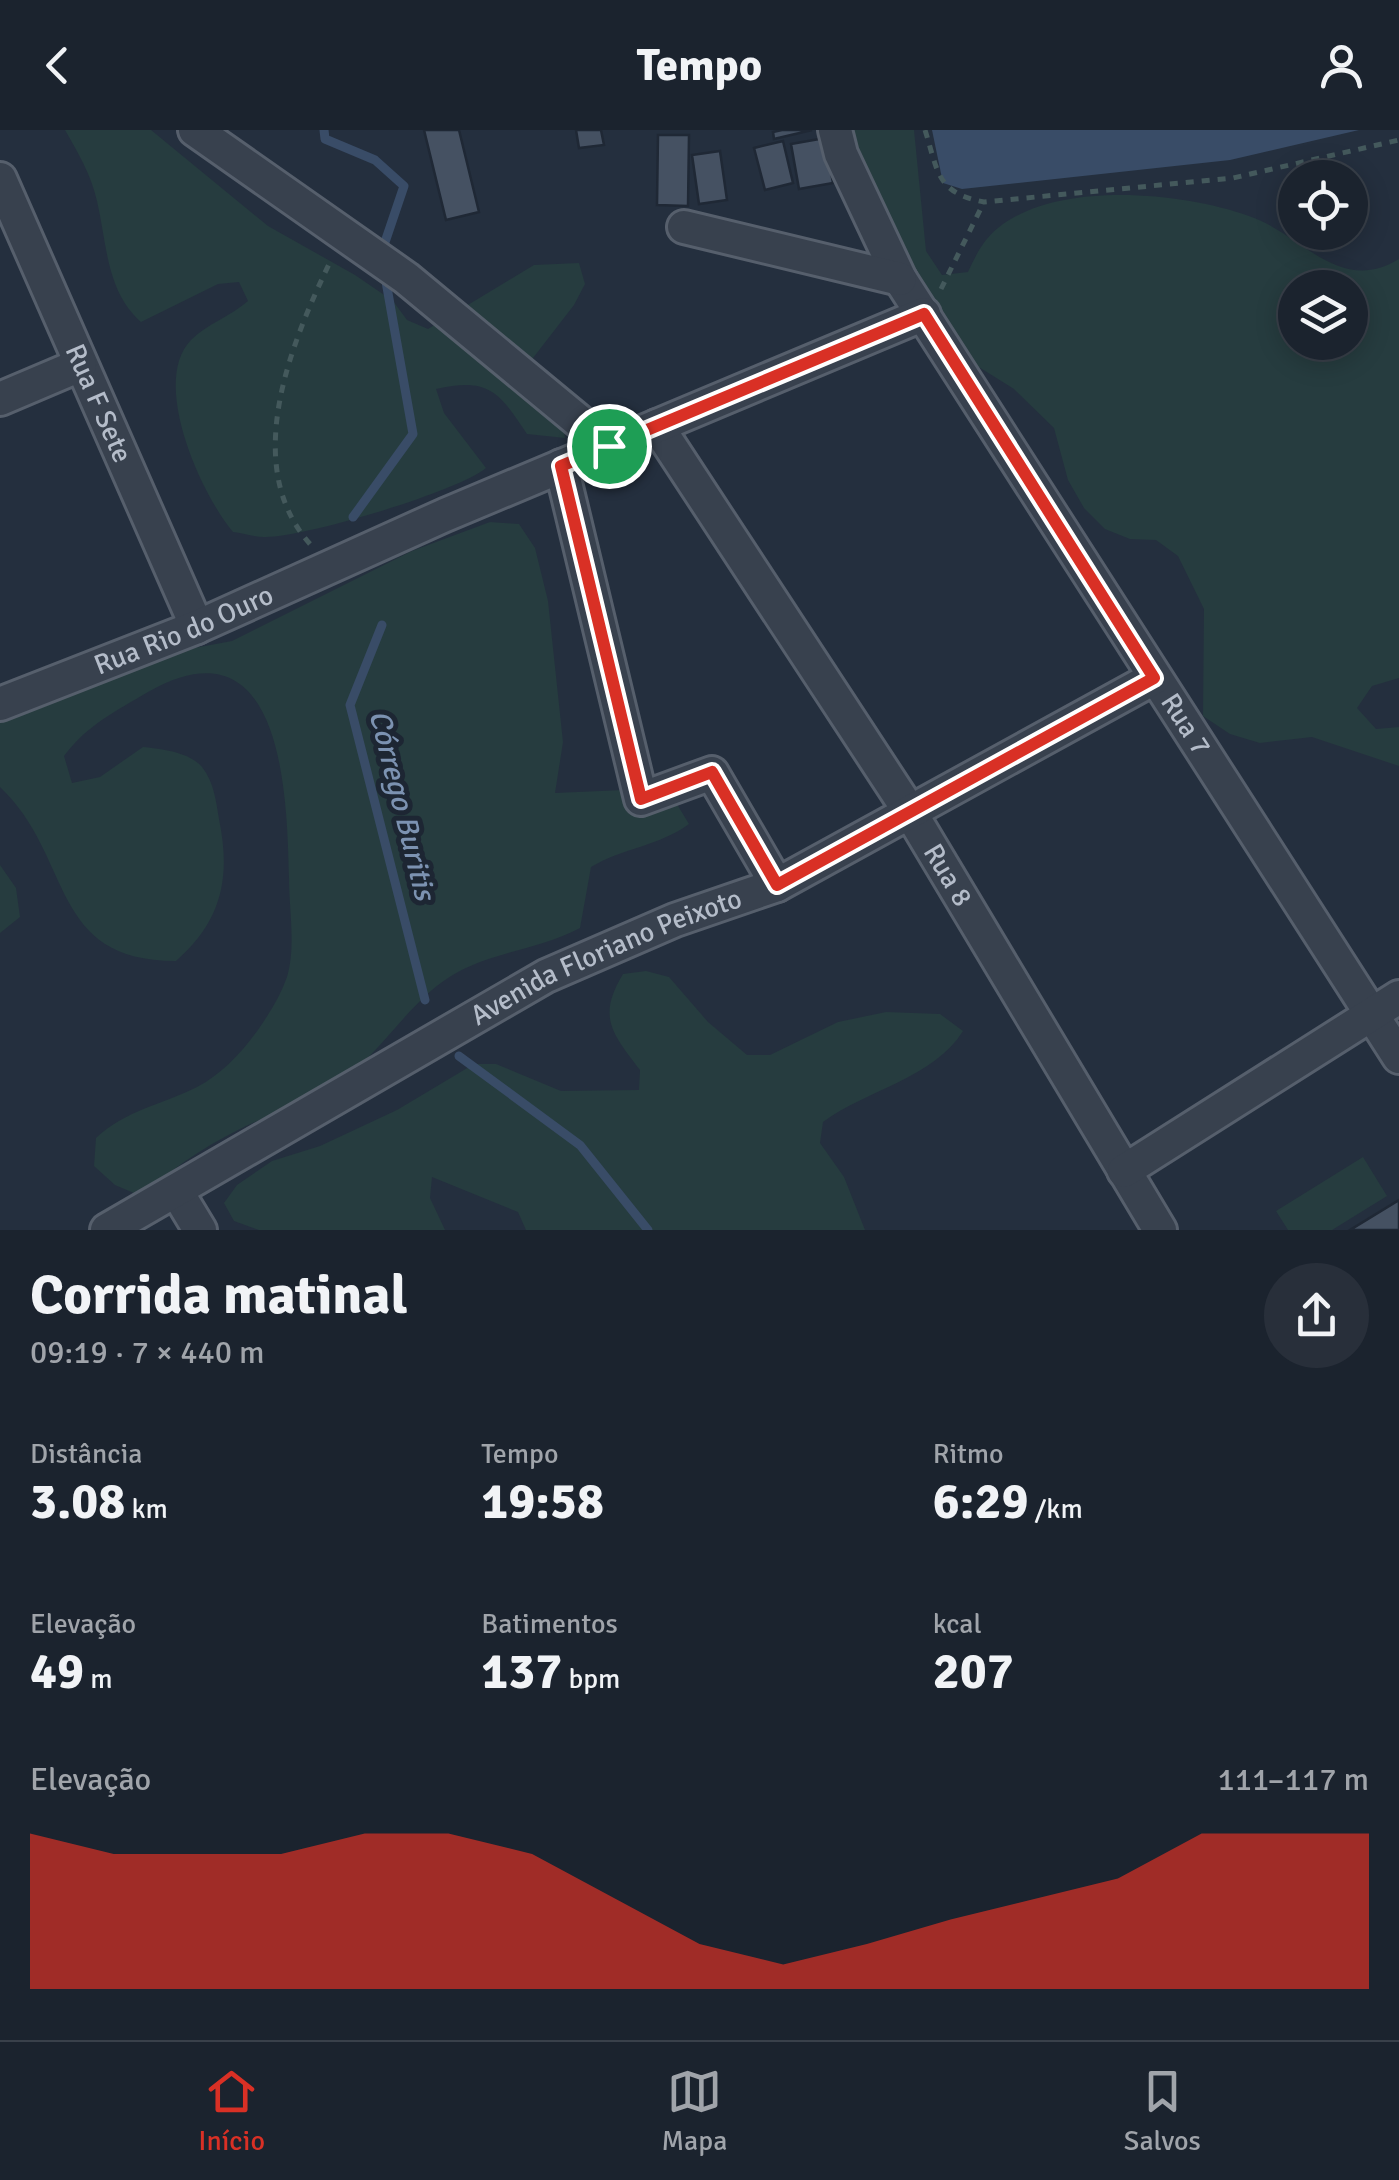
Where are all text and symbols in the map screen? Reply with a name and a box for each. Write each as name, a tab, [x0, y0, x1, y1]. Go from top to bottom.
icon: back	[30, 38, 85, 93]
text: Tempo	[637, 38, 762, 93]
icon: person	[1314, 38, 1369, 93]
map controls	[1278, 160, 1368, 360]
button: locate	[1278, 160, 1368, 250]
button: layers	[1278, 270, 1368, 360]
street label: Rua F Sete	[58, 339, 140, 468]
pin	[567, 404, 652, 489]
icon: arrive	[582, 419, 637, 474]
street label: Rua Rio do Ouro	[89, 578, 279, 682]
street label: Rua 7	[1153, 687, 1218, 762]
water label: Córrego Buritis	[361, 706, 444, 906]
street label: Rua 8	[916, 838, 980, 913]
street label: Avenida Floriano Peixoto	[465, 881, 746, 1033]
text: Corrida matinal	[30, 1261, 408, 1329]
button: share	[1264, 1263, 1369, 1368]
text: 09:19 · 7 × 440 m	[30, 1333, 265, 1372]
text: Distância	[30, 1437, 143, 1471]
text: Tempo	[481, 1437, 559, 1471]
text: Ritmo	[933, 1437, 1004, 1471]
text: 3.08	[30, 1471, 125, 1533]
text: 19:58	[481, 1471, 604, 1533]
text: 6:29	[933, 1471, 1028, 1533]
text: km	[125, 1492, 168, 1526]
text: /km	[1028, 1492, 1083, 1526]
text: Elevação	[30, 1607, 136, 1641]
text: Batimentos	[481, 1607, 618, 1641]
text: kcal	[933, 1607, 982, 1641]
text: 49	[30, 1641, 84, 1703]
text: 137	[481, 1641, 562, 1703]
text: 207	[933, 1641, 1014, 1703]
text: m	[84, 1662, 113, 1696]
text: bpm	[562, 1662, 620, 1696]
text: Elevação	[30, 1760, 151, 1799]
text: 111–117 m	[1218, 1760, 1369, 1799]
tab: Início	[198, 2064, 265, 2158]
tab: Mapa	[661, 2064, 727, 2158]
tab: Salvos	[1124, 2064, 1201, 2158]

